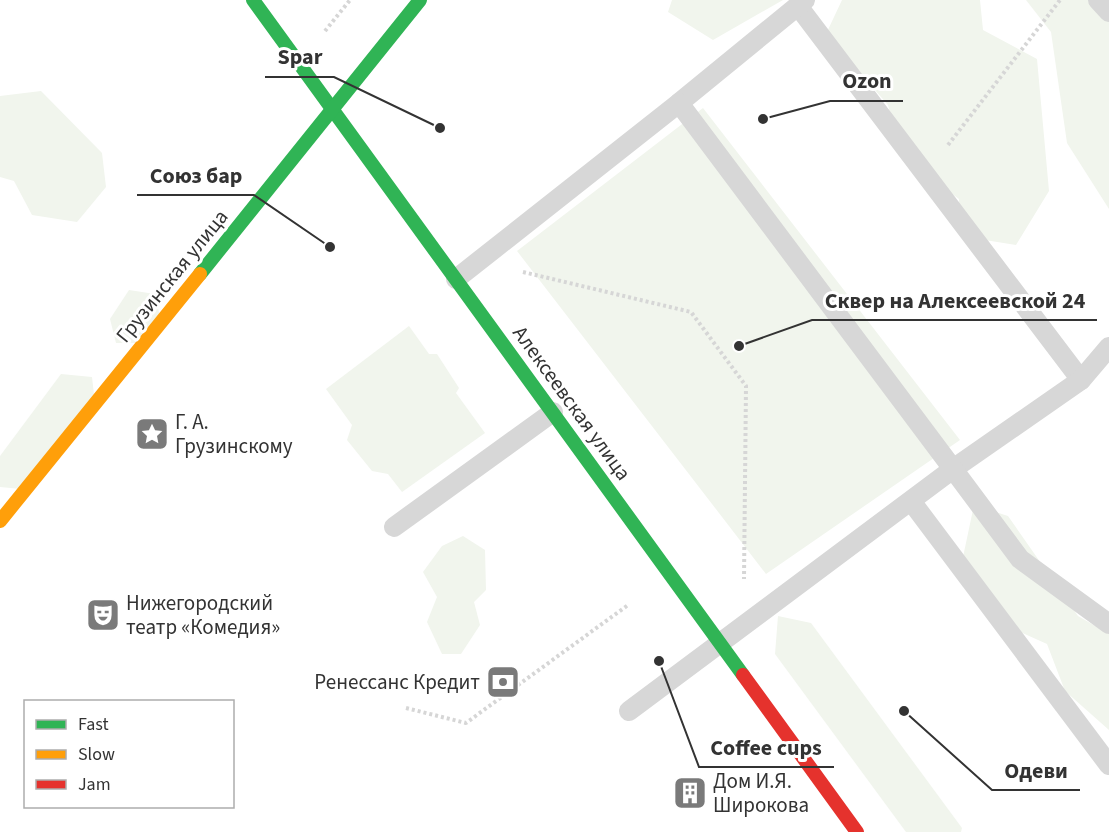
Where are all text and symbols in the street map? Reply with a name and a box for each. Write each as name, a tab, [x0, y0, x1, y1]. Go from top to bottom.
callout: Spar	[265, 37, 334, 77]
text: Spar	[278, 41, 323, 73]
callout: Ozon	[830, 61, 903, 101]
text: Ozon	[842, 65, 892, 97]
callout: Союз бар	[137, 155, 254, 195]
text: Союз бар	[150, 160, 242, 192]
street label: Грузинская улица	[109, 203, 235, 349]
callout: Сквер на Алексеевской 24	[812, 280, 1097, 320]
text: Сквер на Алексеевской 24	[825, 285, 1086, 317]
street label: Алексеевская улица	[506, 320, 638, 486]
place label: Г. А. Грузинскому	[175, 407, 293, 461]
place icon: Г. А. Грузинскому	[134, 416, 170, 452]
place label: Нижегородский театр «Комедия»	[126, 588, 280, 642]
theatre icon: Нижегородский театр «Комедия»	[85, 597, 121, 633]
bank icon: Ренессанс Кредит	[485, 664, 521, 700]
place label: Ренессанс Кредит	[314, 667, 480, 697]
legend	[24, 700, 234, 808]
text: Fast	[78, 712, 109, 737]
callout: Coffee cups	[699, 727, 834, 767]
text: Coffee cups	[710, 732, 822, 764]
text: Slow	[78, 742, 115, 767]
callout: Одеви	[992, 750, 1080, 790]
text: Одеви	[1004, 755, 1068, 787]
place label: Дом И.Я. Широкова	[713, 766, 809, 820]
text: Jam	[78, 772, 111, 797]
building icon: Дом И.Я. Широкова	[672, 775, 708, 811]

